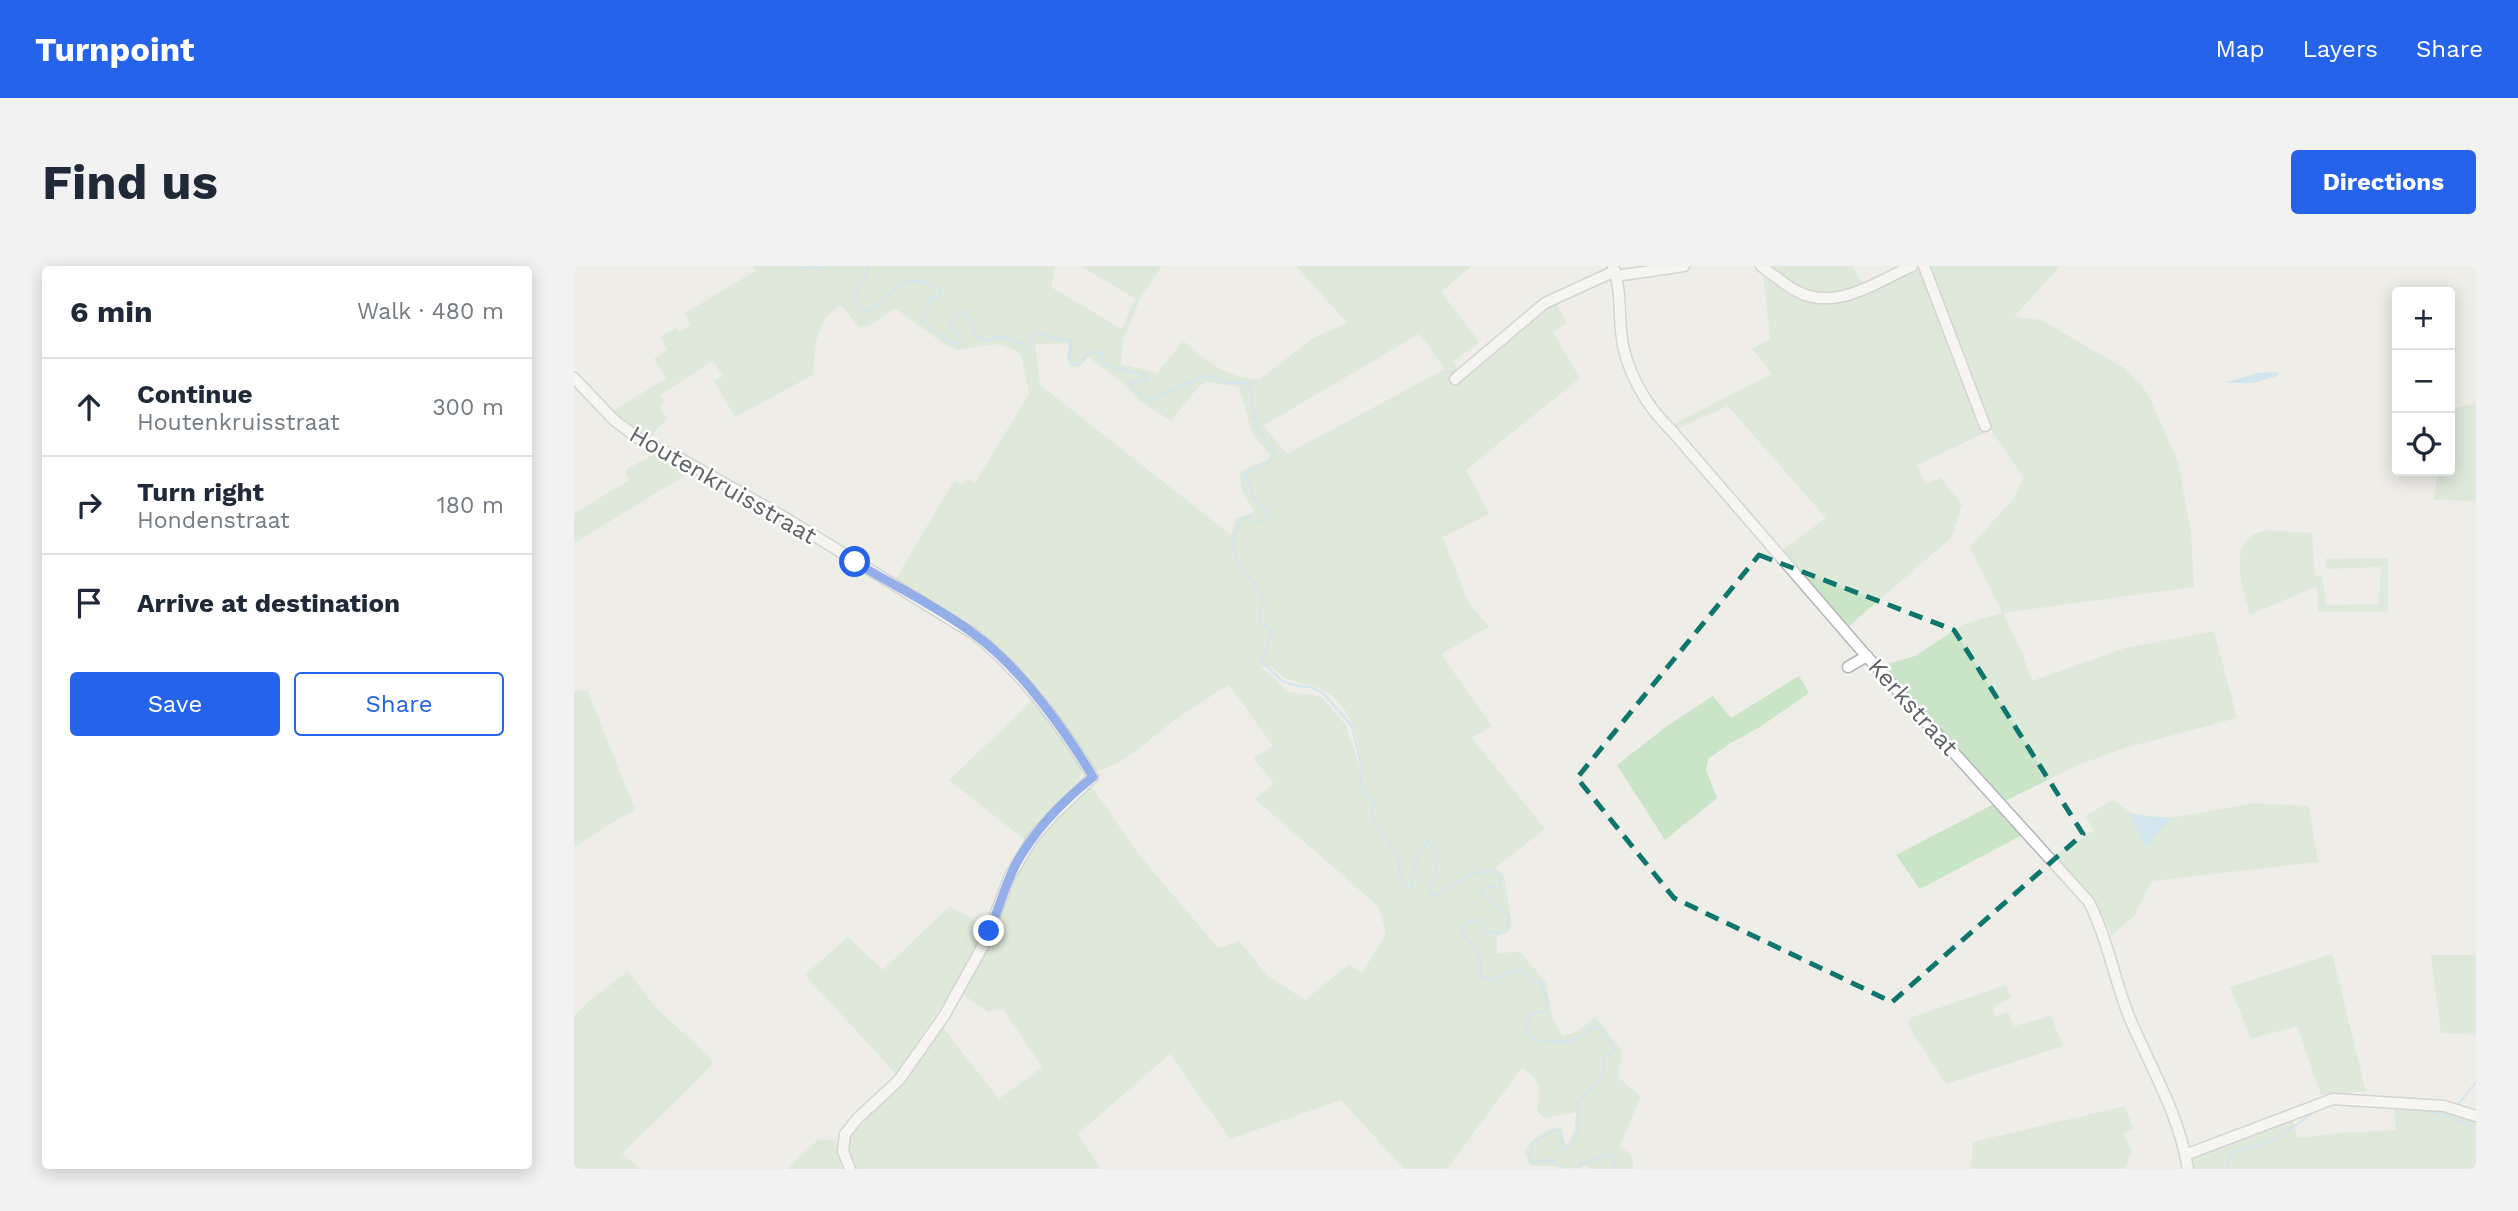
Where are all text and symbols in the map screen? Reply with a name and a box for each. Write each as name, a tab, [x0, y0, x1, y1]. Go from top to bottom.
text: Turnpoint	[35, 30, 194, 69]
text: Map	[2216, 35, 2264, 63]
text: Layers	[2302, 35, 2378, 63]
text: Share	[2416, 35, 2483, 63]
button: Directions	[2291, 150, 2476, 214]
text: Find us	[42, 153, 218, 211]
map controls	[2392, 287, 2455, 476]
button: +	[2392, 287, 2455, 350]
text: 6 min	[70, 294, 153, 329]
text: Walk · 480 m	[357, 298, 504, 325]
button: −	[2392, 350, 2455, 413]
text: Continue	[137, 379, 253, 409]
icon: ahead	[70, 388, 108, 426]
text: 300 m	[432, 394, 504, 421]
text: Houtenkruisstraat	[137, 409, 340, 436]
button: locate	[2392, 413, 2455, 476]
street label: Houtenkruisstraat	[624, 420, 822, 550]
text: Turn right	[137, 477, 264, 507]
icon: right	[70, 486, 108, 524]
text: 180 m	[437, 492, 504, 519]
text: Hondenstraat	[137, 507, 290, 534]
route start	[839, 546, 870, 577]
icon: arrive	[70, 584, 108, 622]
text: Arrive at destination	[137, 588, 400, 618]
street label: Kerkstraat	[1862, 653, 1964, 761]
button: Save	[70, 672, 280, 736]
button: Share	[294, 672, 504, 736]
route end	[973, 915, 1004, 946]

